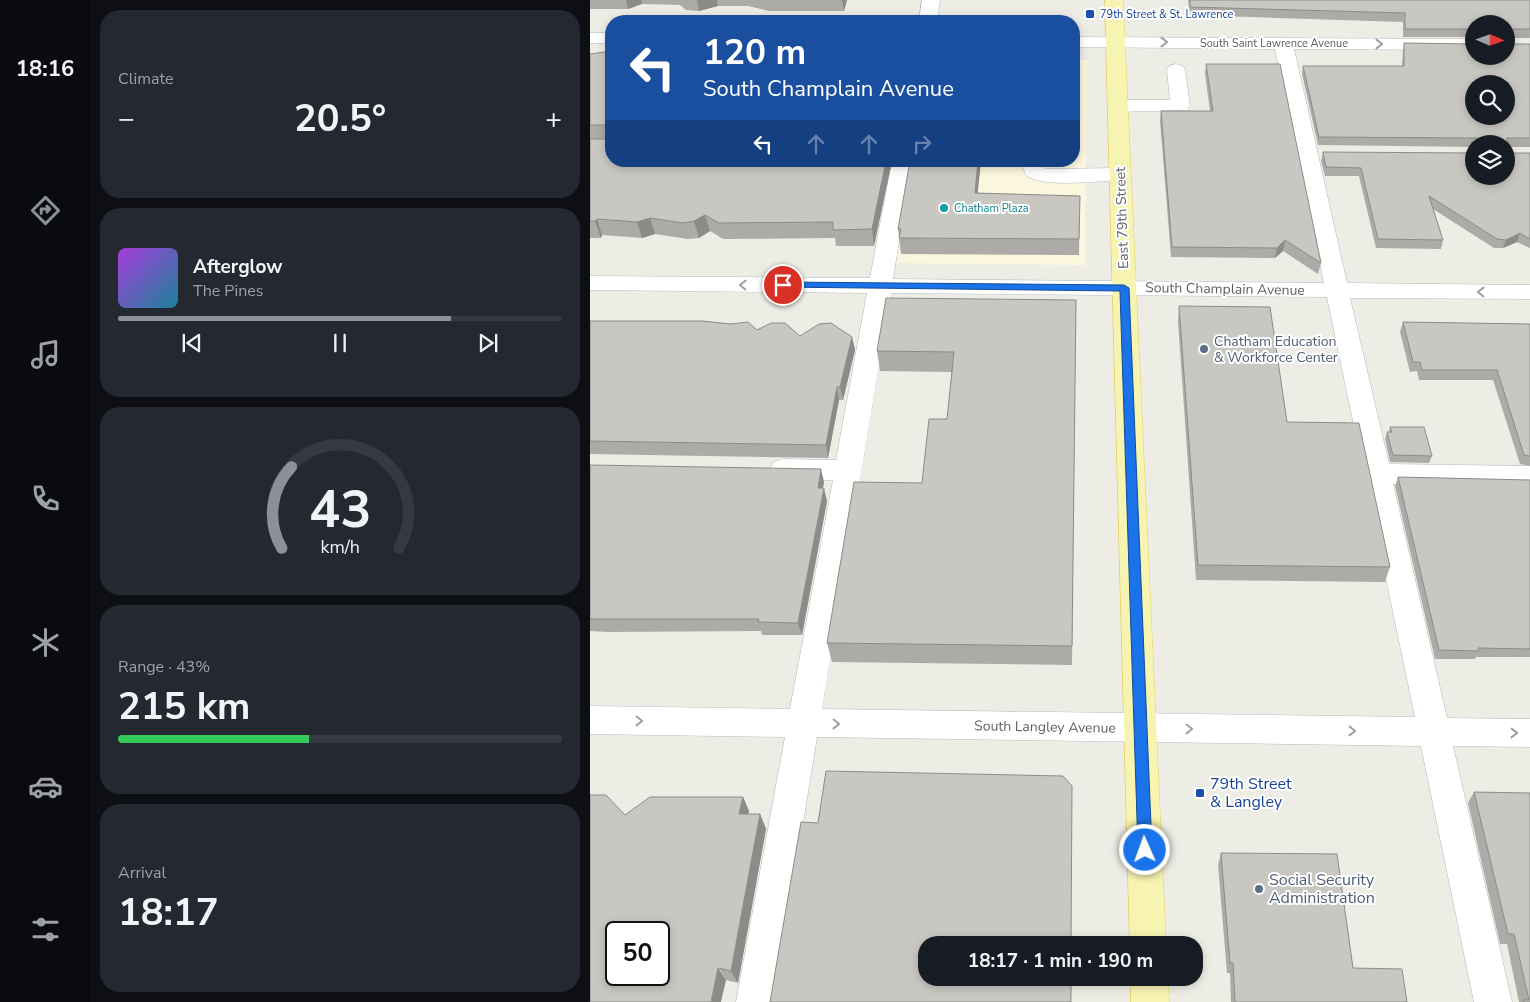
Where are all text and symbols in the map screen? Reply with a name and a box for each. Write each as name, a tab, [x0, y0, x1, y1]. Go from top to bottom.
place label: 79th Street & St. Lawrence	[1100, 7, 1233, 22]
marker: 79th Street & St. Lawrence	[1084, 8, 1096, 20]
north arrow	[1465, 15, 1515, 65]
map controls	[1465, 15, 1515, 185]
text: 120 m	[703, 29, 806, 76]
icon: left	[620, 35, 685, 100]
street label: South Saint Lawrence Avenue	[1200, 36, 1348, 51]
one-way arrow	[1160, 37, 1168, 48]
one-way arrow	[1376, 39, 1383, 49]
text: 18:16	[16, 54, 74, 84]
text: Climate	[118, 68, 173, 90]
text: South Champlain Avenue	[703, 74, 954, 104]
button: search	[1465, 75, 1515, 125]
text: 20.5°	[294, 93, 386, 144]
text: −	[118, 100, 135, 138]
text: +	[545, 100, 562, 138]
icon: left	[749, 130, 777, 158]
icon: ahead	[802, 130, 830, 158]
icon: ahead	[855, 130, 883, 158]
icon: right	[908, 130, 936, 158]
button: layers	[1465, 135, 1515, 185]
street label: East 79th Street	[1111, 167, 1133, 269]
icon: directions	[28, 193, 63, 228]
place label: Chatham Plaza	[954, 201, 1029, 216]
marker: Chatham Plaza	[938, 202, 950, 214]
text: Afterglow	[193, 254, 283, 280]
pin	[762, 264, 804, 306]
icon: arrive	[769, 271, 797, 299]
street label: South Champlain Avenue	[1145, 278, 1305, 300]
one-way arrow	[739, 279, 747, 290]
text: The Pines	[193, 280, 263, 302]
one-way arrow	[1477, 287, 1485, 297]
icon: previous	[178, 329, 206, 357]
icon: pause	[326, 329, 354, 357]
icon: next	[474, 329, 502, 357]
place label: Chatham Education & Workforce Center	[1214, 332, 1338, 367]
icon: music	[28, 337, 63, 372]
marker: Chatham Education & Workforce Center	[1198, 343, 1210, 355]
text: 43	[309, 474, 371, 545]
icon: phone	[28, 481, 63, 516]
text: km/h	[320, 535, 360, 559]
icon: climate	[28, 625, 63, 660]
text: Range · 43%	[118, 656, 210, 678]
text: 215 km	[118, 681, 250, 732]
one-way arrow	[635, 716, 643, 726]
street label: South Langley Avenue	[974, 716, 1116, 738]
one-way arrow	[832, 719, 840, 729]
one-way arrow	[1186, 724, 1193, 734]
one-way arrow	[1348, 726, 1356, 736]
one-way arrow	[1510, 728, 1518, 738]
icon: car	[28, 769, 63, 804]
place label: 79th Street & Langley	[1210, 773, 1292, 813]
marker: 79th Street & Langley	[1194, 787, 1206, 799]
position arrow	[1118, 823, 1170, 875]
text: Arrival	[118, 862, 166, 884]
place label: Social Security Administration	[1269, 869, 1375, 909]
marker: Social Security Administration	[1253, 883, 1265, 895]
text: 18:17	[118, 887, 219, 938]
icon: filters	[28, 912, 63, 947]
speed limit sign: 50	[605, 921, 670, 986]
text: 18:17 · 1 min · 190 m	[968, 948, 1153, 974]

